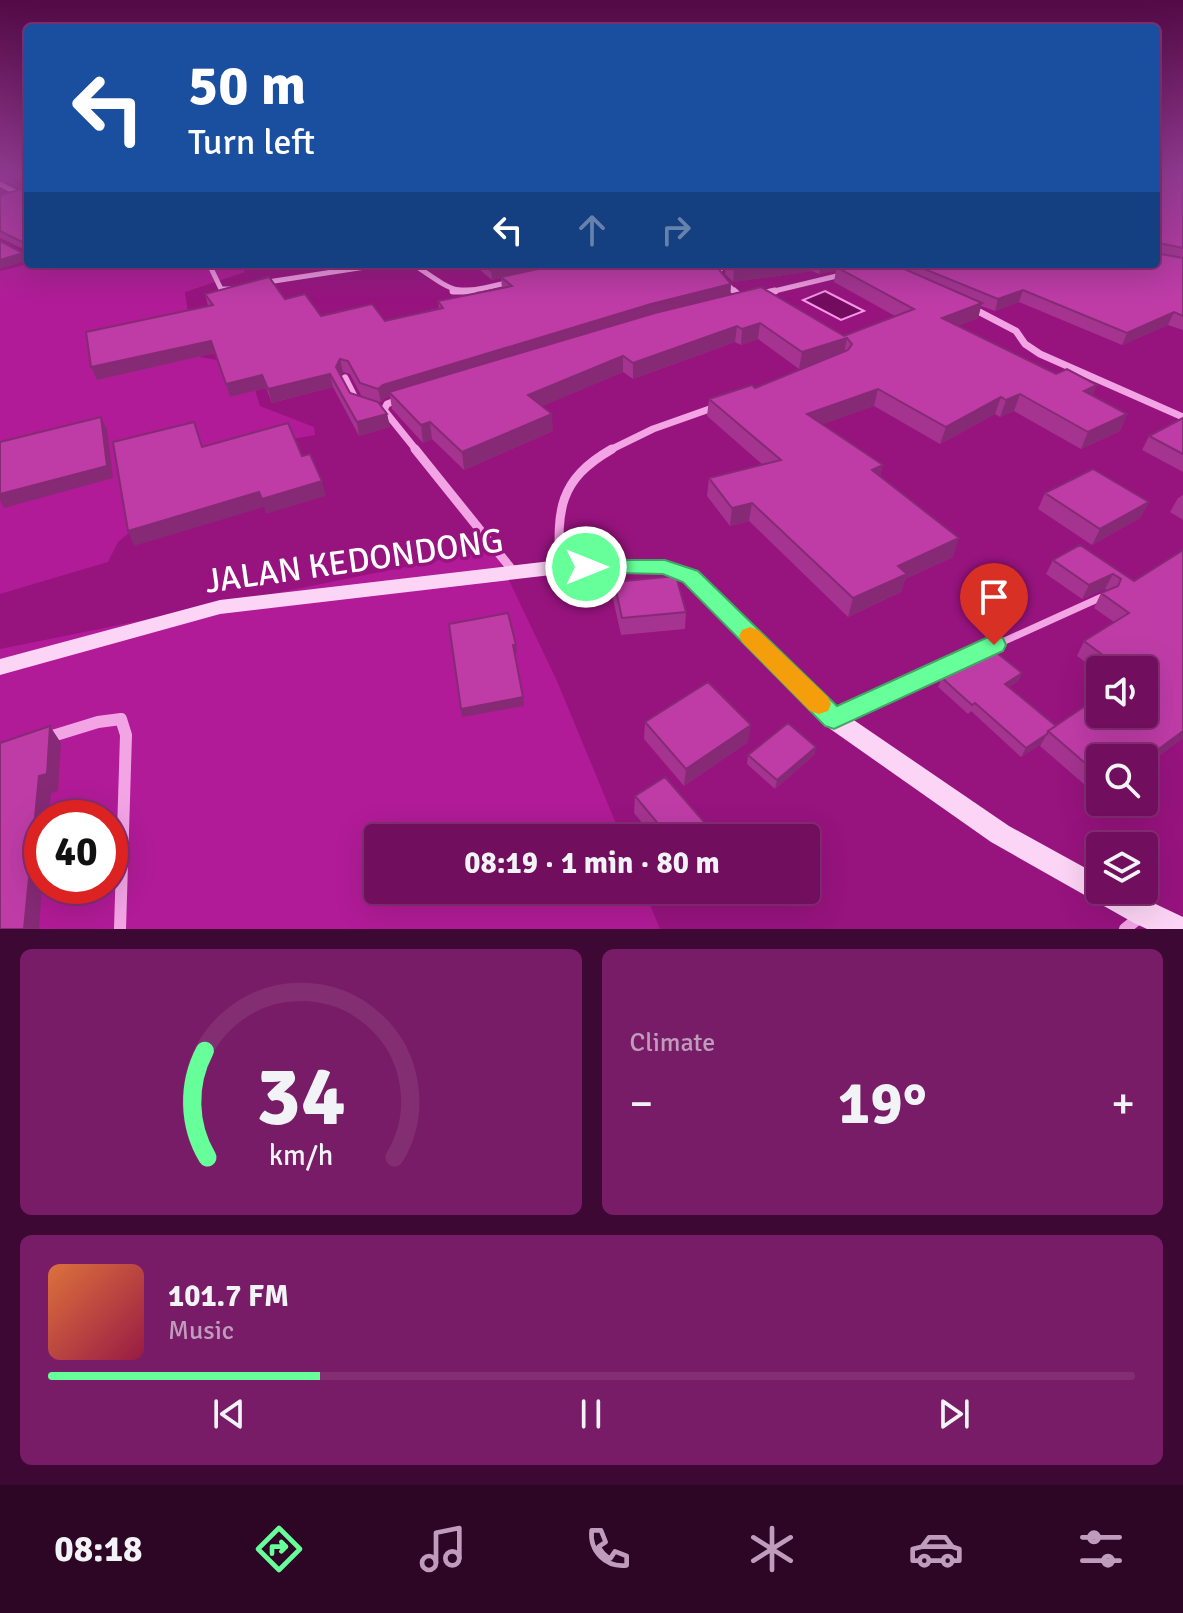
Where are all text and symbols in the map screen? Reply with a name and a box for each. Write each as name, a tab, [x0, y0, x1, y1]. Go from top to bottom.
text: 50 m	[188, 51, 306, 120]
icon: left	[56, 56, 160, 160]
text: Turn left	[188, 120, 315, 165]
icon: left	[486, 208, 530, 252]
icon: ahead	[570, 208, 614, 252]
icon: right	[654, 208, 698, 252]
street label: JALAN KEDONDONG	[202, 519, 506, 603]
position arrow	[544, 525, 628, 609]
pin	[960, 563, 1028, 645]
icon: arrive	[972, 575, 1016, 619]
map controls	[1086, 656, 1158, 904]
button: sound	[1086, 656, 1158, 728]
button: search	[1086, 744, 1158, 816]
speed limit sign: 40	[24, 800, 128, 904]
button: layers	[1086, 832, 1158, 904]
text: 08:19 · 1 min · 80 m	[464, 845, 720, 882]
text: Climate	[630, 1027, 715, 1059]
text: 34	[256, 1046, 346, 1148]
text: 19°	[838, 1067, 927, 1141]
text: −	[630, 1077, 653, 1131]
text: +	[1111, 1077, 1135, 1131]
text: km/h	[268, 1138, 333, 1173]
text: 101.7 FM	[168, 1278, 289, 1315]
text: Music	[168, 1315, 234, 1347]
icon: previous	[207, 1392, 251, 1436]
icon: pause	[569, 1392, 613, 1436]
icon: next	[932, 1392, 976, 1436]
icon: directions	[251, 1521, 307, 1577]
icon: music	[415, 1521, 471, 1577]
icon: phone	[580, 1521, 636, 1577]
icon: climate	[744, 1521, 800, 1577]
icon: car	[908, 1521, 964, 1577]
icon: filters	[1073, 1521, 1129, 1577]
text: 08:18	[54, 1527, 143, 1572]

